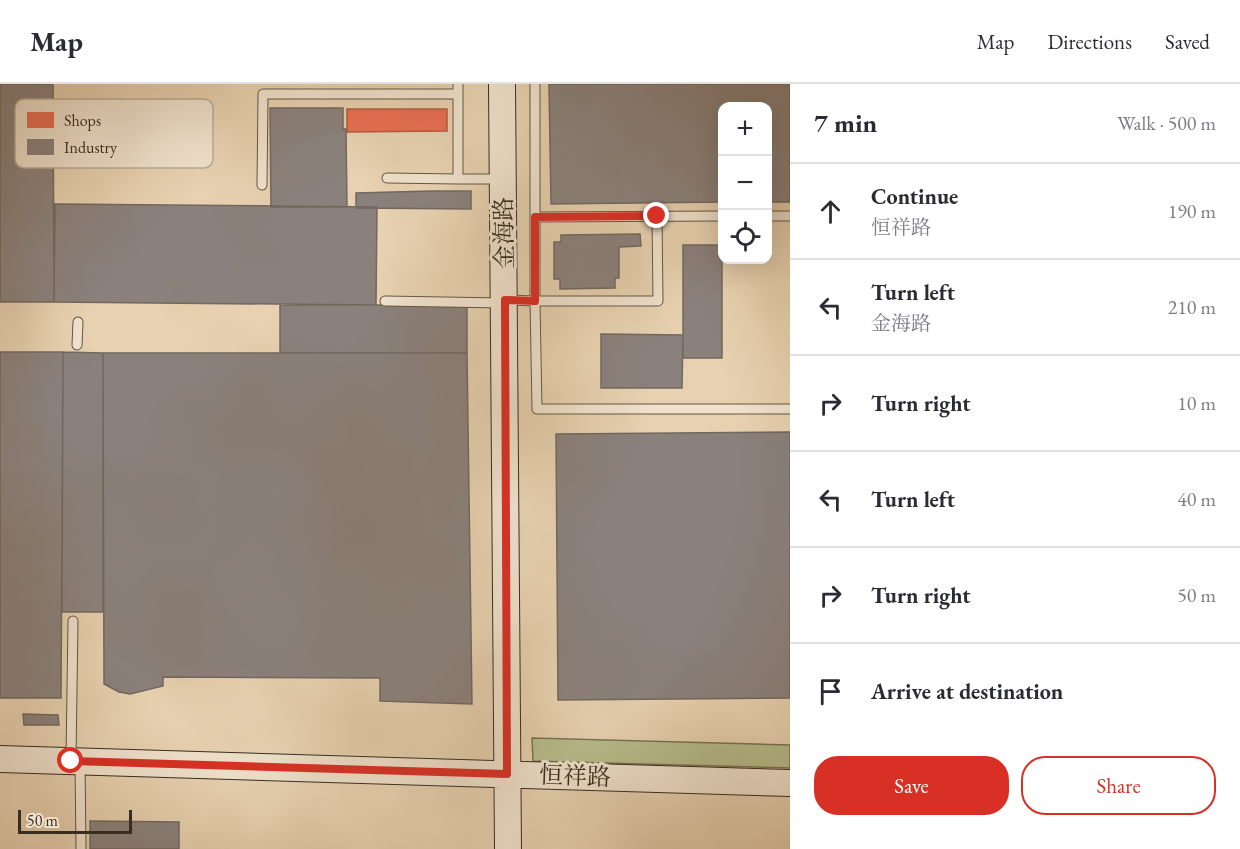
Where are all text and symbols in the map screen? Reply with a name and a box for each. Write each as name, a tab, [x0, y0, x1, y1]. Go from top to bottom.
text: Map	[30, 23, 83, 59]
text: Map	[977, 28, 1014, 55]
text: Directions	[1047, 28, 1132, 55]
text: Saved	[1165, 28, 1210, 55]
legend	[15, 99, 213, 168]
map controls	[718, 102, 772, 264]
button: +	[718, 102, 772, 156]
text: 7 min	[814, 106, 877, 140]
text: Shops	[64, 110, 101, 131]
text: Walk · 500 m	[1117, 110, 1216, 136]
text: Industry	[64, 137, 118, 158]
button: −	[718, 156, 772, 210]
text: Continue	[871, 182, 958, 211]
icon: ahead	[814, 195, 847, 228]
street label: 金海路	[487, 197, 520, 269]
text: 190 m	[1168, 198, 1216, 224]
route end	[643, 202, 669, 228]
button: locate	[718, 210, 772, 264]
text: 恒祥路	[871, 214, 931, 240]
text: Turn left	[871, 278, 955, 307]
icon: left	[814, 291, 847, 324]
text: 210 m	[1168, 294, 1216, 320]
text: 金海路	[871, 310, 931, 336]
icon: right	[814, 387, 847, 420]
text: Turn right	[871, 389, 970, 418]
text: 10 m	[1177, 390, 1216, 416]
icon: left	[814, 483, 847, 516]
text: Turn left	[871, 485, 955, 514]
text: 40 m	[1177, 486, 1216, 512]
icon: right	[814, 579, 847, 612]
text: Turn right	[871, 581, 970, 610]
text: 50 m	[1177, 582, 1216, 608]
icon: arrive	[814, 675, 847, 708]
text: Arrive at destination	[871, 677, 1063, 706]
route start	[57, 747, 83, 773]
button: Save	[814, 756, 1009, 815]
button: Share	[1021, 756, 1216, 815]
street label: 恒祥路	[538, 759, 612, 792]
scale bar	[18, 807, 132, 834]
text: 50 m	[27, 810, 58, 831]

